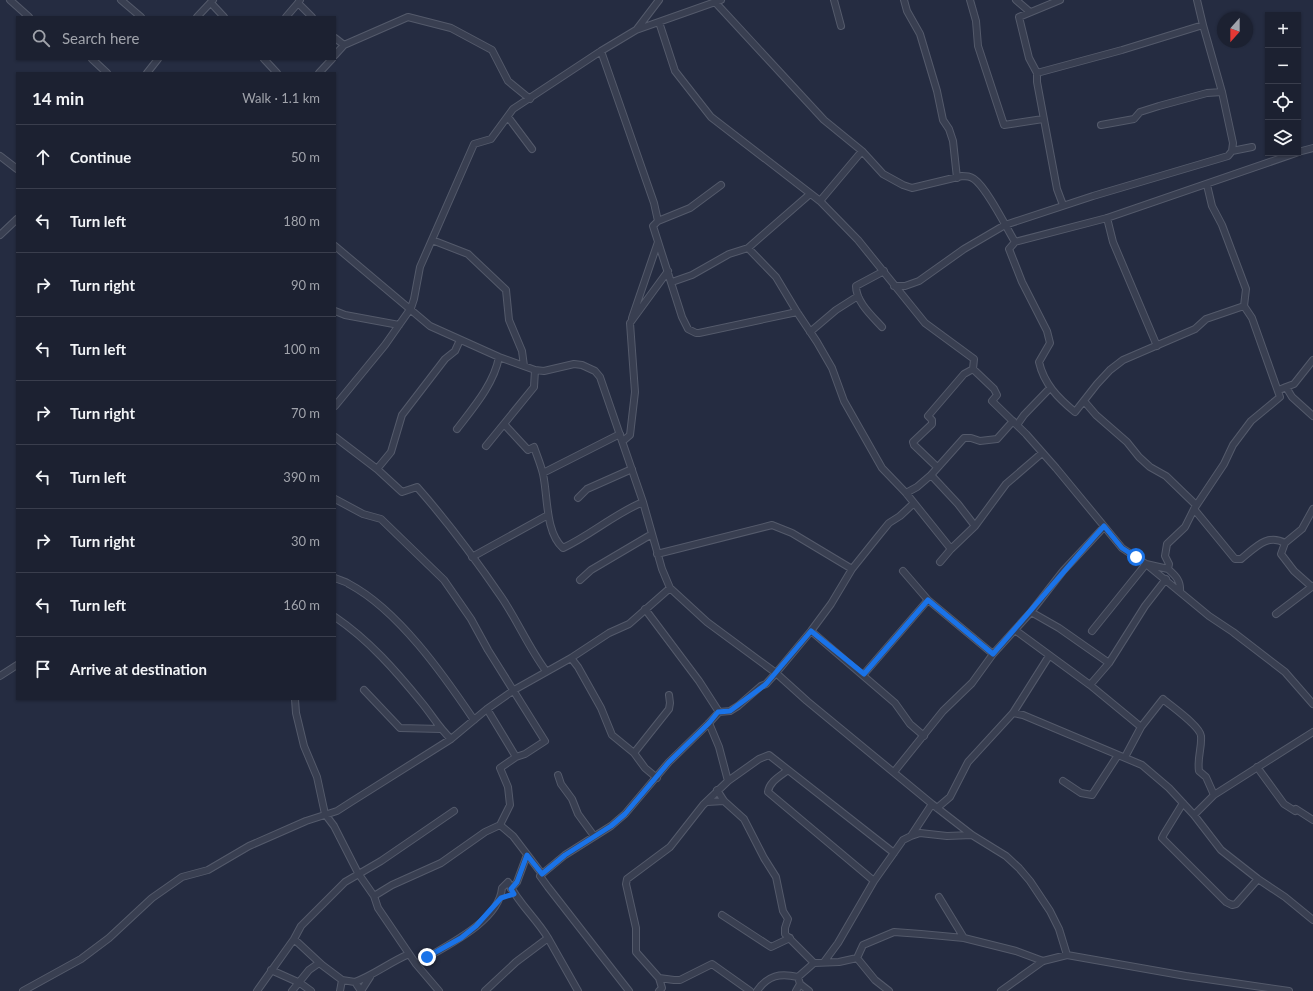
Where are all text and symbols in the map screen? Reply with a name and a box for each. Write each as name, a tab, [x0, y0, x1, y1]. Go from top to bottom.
north arrow	[1217, 12, 1253, 48]
map controls	[1265, 12, 1301, 156]
button: +	[1265, 12, 1301, 48]
search box	[16, 16, 336, 60]
icon: search	[30, 27, 52, 49]
text: Search here	[62, 29, 139, 47]
button: −	[1265, 48, 1301, 84]
button: locate	[1265, 84, 1301, 120]
text: 14 min	[32, 88, 84, 109]
text: Walk · 1.1 km	[242, 90, 320, 106]
button: layers	[1265, 120, 1301, 156]
icon: ahead	[32, 146, 54, 168]
text: Continue	[70, 148, 131, 166]
text: 50 m	[291, 149, 320, 165]
icon: left	[32, 210, 54, 232]
text: Turn left	[70, 212, 126, 230]
text: 180 m	[283, 213, 320, 229]
icon: right	[32, 274, 54, 296]
text: Turn right	[70, 276, 135, 294]
text: 90 m	[291, 277, 320, 293]
icon: left	[32, 338, 54, 360]
text: Turn left	[70, 340, 126, 358]
text: 100 m	[283, 341, 320, 357]
icon: right	[32, 402, 54, 424]
text: Turn right	[70, 404, 135, 422]
text: 70 m	[291, 405, 320, 421]
icon: left	[32, 466, 54, 488]
text: Turn left	[70, 468, 126, 486]
text: 390 m	[283, 469, 320, 485]
icon: right	[32, 530, 54, 552]
text: Turn right	[70, 532, 135, 550]
text: 30 m	[291, 533, 320, 549]
route start	[1127, 548, 1145, 566]
icon: left	[32, 594, 54, 616]
text: Turn left	[70, 596, 126, 614]
text: 160 m	[283, 597, 320, 613]
icon: arrive	[32, 658, 54, 680]
text: Arrive at destination	[70, 660, 207, 678]
route end	[418, 948, 436, 966]

